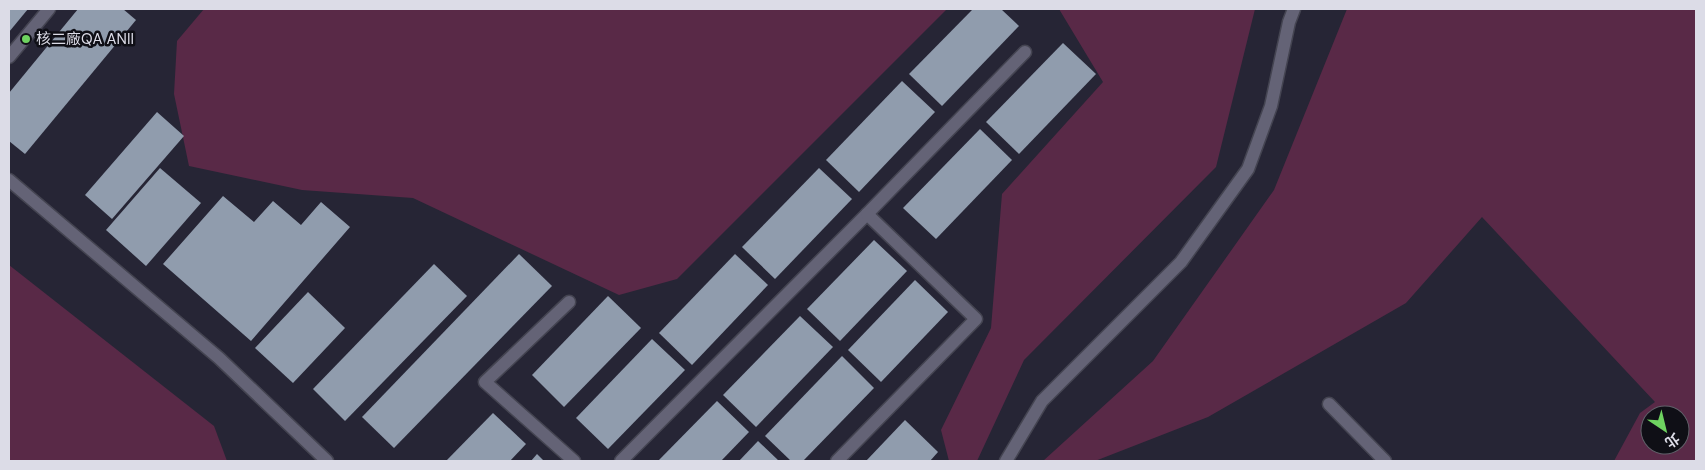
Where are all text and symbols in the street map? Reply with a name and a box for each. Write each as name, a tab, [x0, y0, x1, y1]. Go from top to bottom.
place label: 核二廠QA ANII	[36, 29, 134, 49]
marker: 核二廠QA ANII	[20, 33, 32, 45]
north arrow	[1640, 405, 1690, 455]
text: 北	[1662, 429, 1683, 452]

